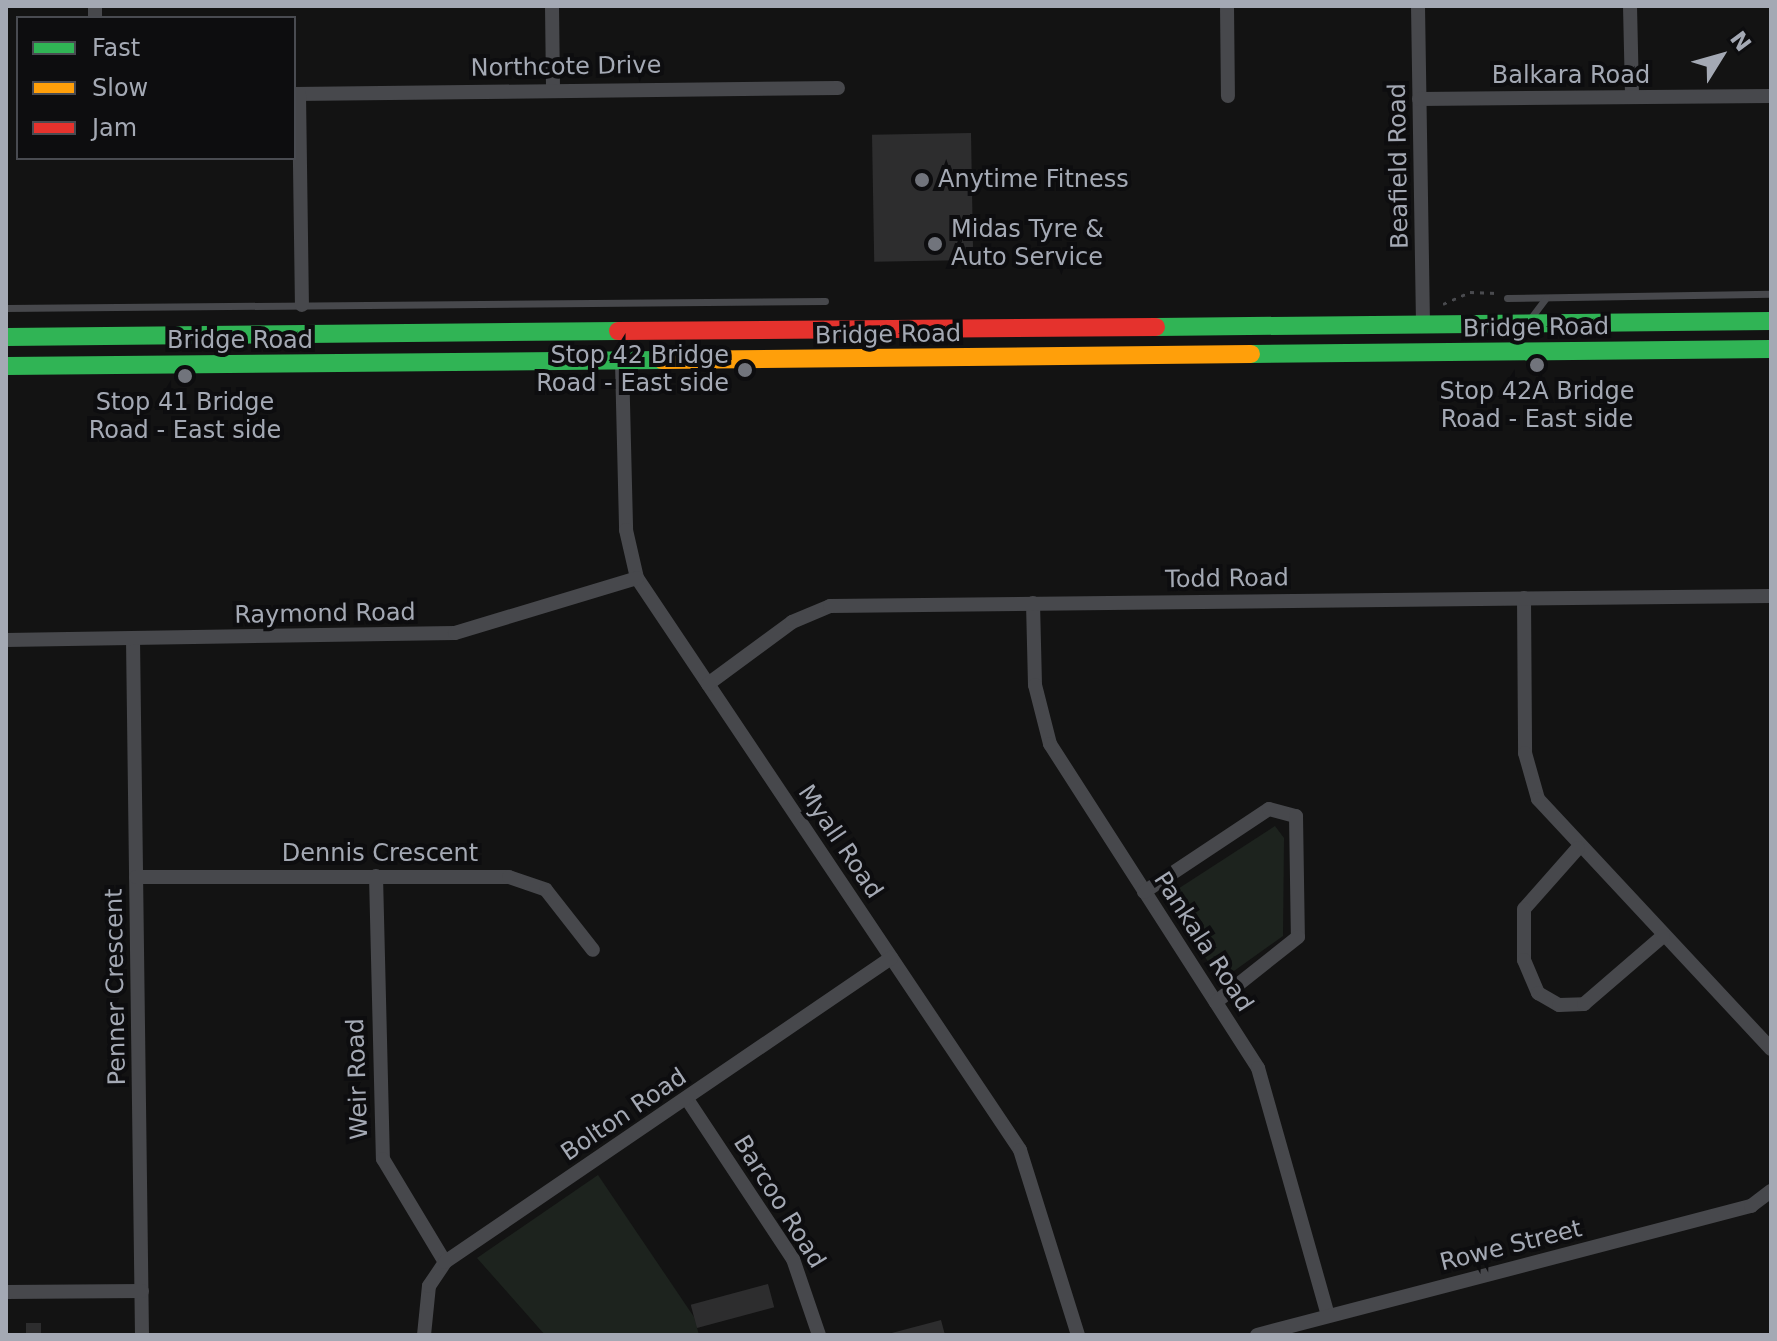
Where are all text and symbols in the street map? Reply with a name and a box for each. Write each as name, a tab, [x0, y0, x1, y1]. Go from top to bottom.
legend	[16, 16, 296, 160]
north arrow	[1681, 16, 1761, 96]
text: N	[1725, 26, 1756, 56]
text: Fast	[92, 34, 140, 62]
street label: Northcote Drive	[470, 51, 662, 83]
street label: Balkara Road	[1492, 62, 1650, 90]
text: Slow	[92, 74, 148, 102]
street label: Beafield Road	[1383, 83, 1415, 249]
text: Jam	[92, 114, 137, 142]
place label: Anytime Fitness	[938, 166, 1129, 194]
marker: Anytime Fitness	[913, 171, 931, 189]
place label: Midas Tyre & Auto Service	[951, 216, 1104, 272]
marker: Midas Tyre & Auto Service	[926, 235, 944, 253]
street label: Bridge Road	[1463, 312, 1609, 344]
street label: Bridge Road	[815, 319, 961, 351]
street label: Bridge Road	[167, 327, 313, 355]
place label: Stop 42 Bridge Road - East side	[536, 342, 729, 398]
marker: Stop 42A Bridge Road - East side	[1528, 356, 1546, 374]
marker: Stop 42 Bridge Road - East side	[736, 361, 754, 379]
marker: Stop 41 Bridge Road - East side	[176, 367, 194, 385]
place label: Stop 42A Bridge Road - East side	[1439, 378, 1635, 434]
place label: Stop 41 Bridge Road - East side	[89, 389, 281, 445]
street label: Todd Road	[1165, 564, 1289, 594]
street label: Raymond Road	[234, 598, 416, 630]
street label: Myall Road	[791, 780, 889, 904]
street label: Dennis Crescent	[282, 840, 478, 868]
street label: Pankala Road	[1147, 867, 1259, 1017]
street label: Penner Crescent	[100, 888, 132, 1086]
street label: Weir Road	[341, 1018, 375, 1140]
street label: Bolton Road	[556, 1063, 692, 1167]
street label: Barcoo Road	[727, 1130, 831, 1274]
street label: Rowe Street	[1437, 1214, 1585, 1278]

